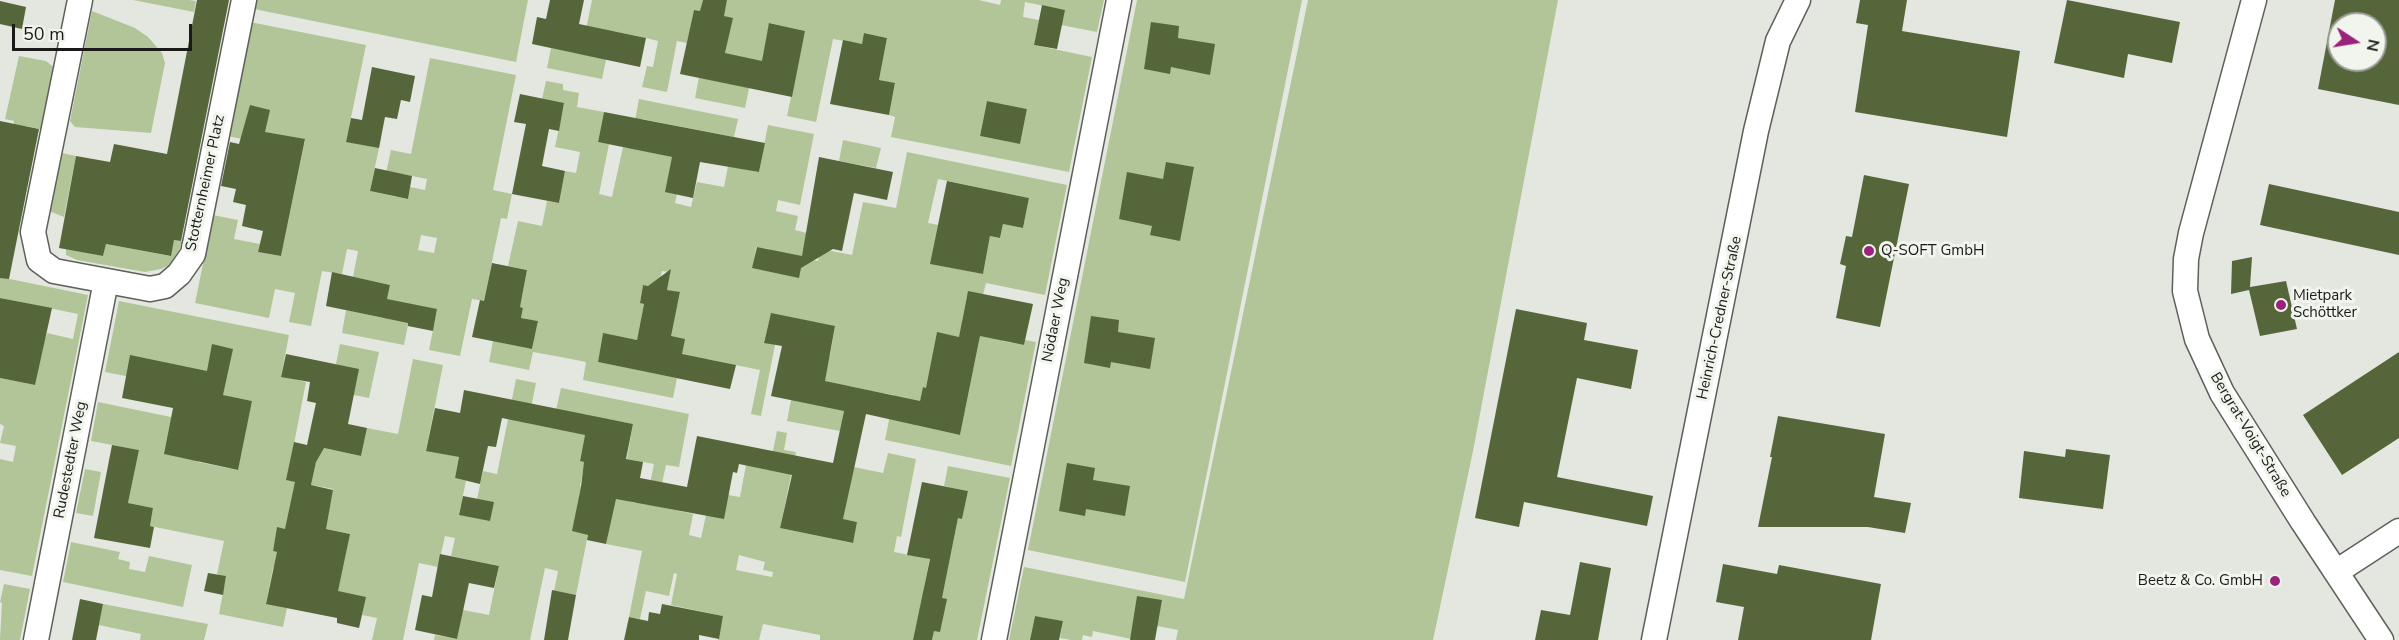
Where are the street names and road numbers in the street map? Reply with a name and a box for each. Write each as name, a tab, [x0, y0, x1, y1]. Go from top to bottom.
street label: Stotternheimer Platz	[183, 113, 229, 253]
street label: Heinrich-Credner-Straße	[1694, 235, 1746, 401]
street label: Nödaer Weg	[1039, 276, 1073, 364]
street label: Bergrat-Voigt-Straße	[2206, 369, 2294, 501]
street label: Rudestedter Weg	[51, 400, 91, 520]

